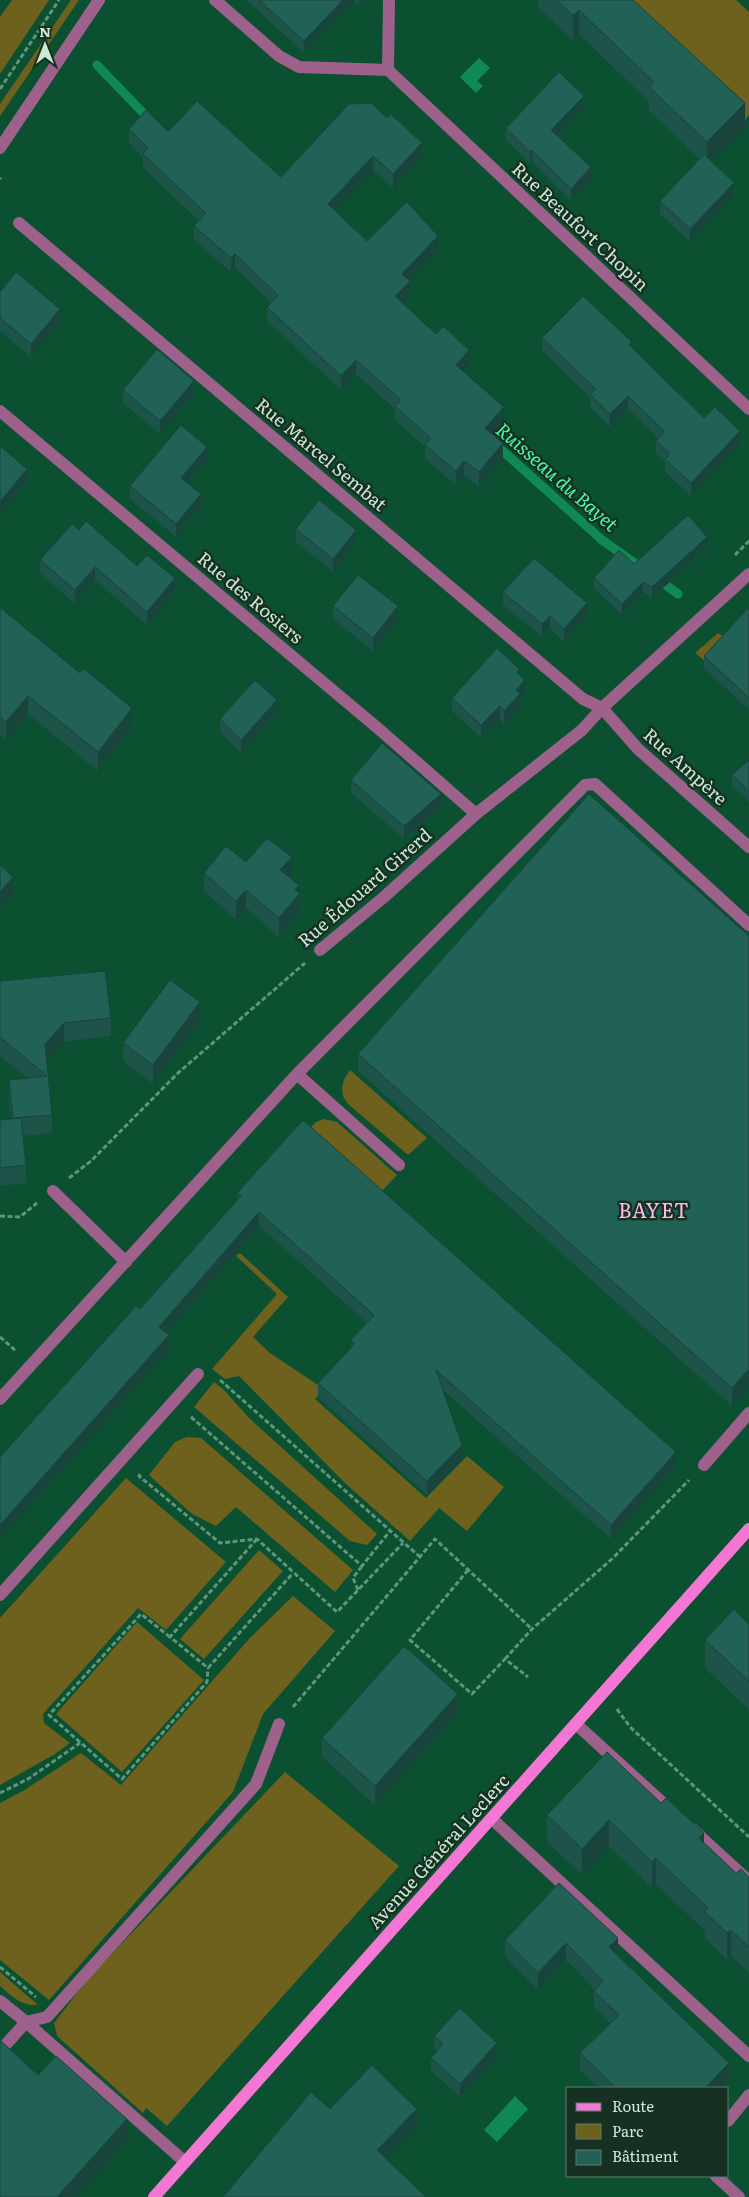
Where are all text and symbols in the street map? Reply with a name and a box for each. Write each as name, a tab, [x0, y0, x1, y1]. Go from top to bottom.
north arrow	[20, 20, 70, 70]
text: N	[39, 21, 51, 41]
street label: Rue Beaufort Chopin	[506, 155, 656, 297]
street label: Rue Marcel Sembat	[250, 391, 394, 517]
water label: Ruisseau du Bayet	[490, 415, 625, 538]
street label: Rue des Rosiers	[192, 544, 310, 649]
street label: Rue Ampère	[638, 721, 734, 811]
street label: Rue Édouard Girerd	[291, 821, 437, 953]
district label: BAYET	[618, 1194, 690, 1224]
street label: Avenue Général Leclerc	[361, 1768, 515, 1934]
legend	[566, 2087, 729, 2177]
text: Route	[612, 2094, 654, 2117]
text: Parc	[612, 2119, 644, 2142]
text: Bâtiment	[612, 2144, 678, 2167]

